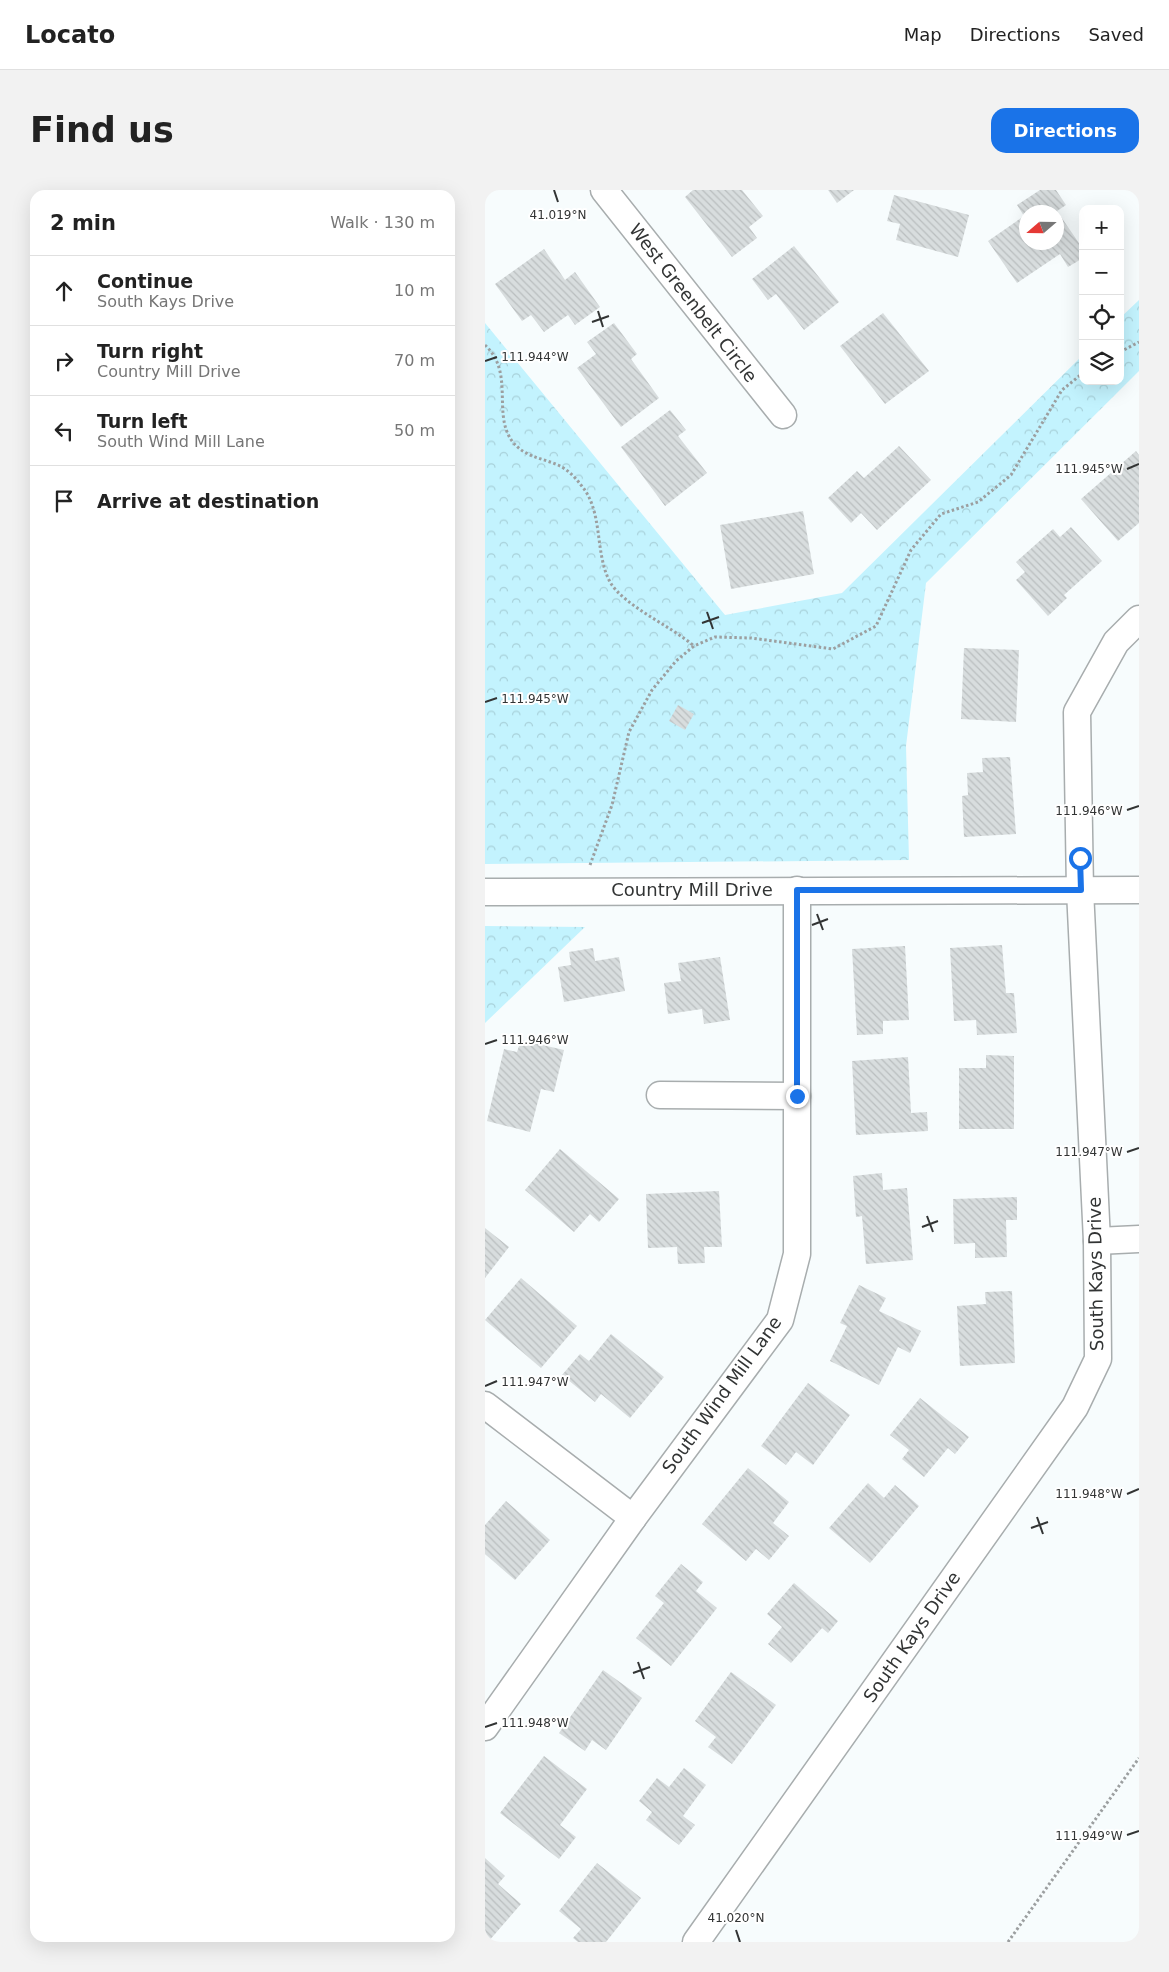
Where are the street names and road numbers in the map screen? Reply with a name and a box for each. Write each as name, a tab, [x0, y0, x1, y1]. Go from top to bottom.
street label: West Greenbelt Circle	[625, 219, 762, 386]
street label: Country Mill Drive	[611, 879, 773, 900]
street label: South Kays Drive	[1084, 1197, 1107, 1351]
street label: South Wind Mill Lane	[658, 1312, 786, 1477]
street label: South Kays Drive	[859, 1567, 964, 1706]

